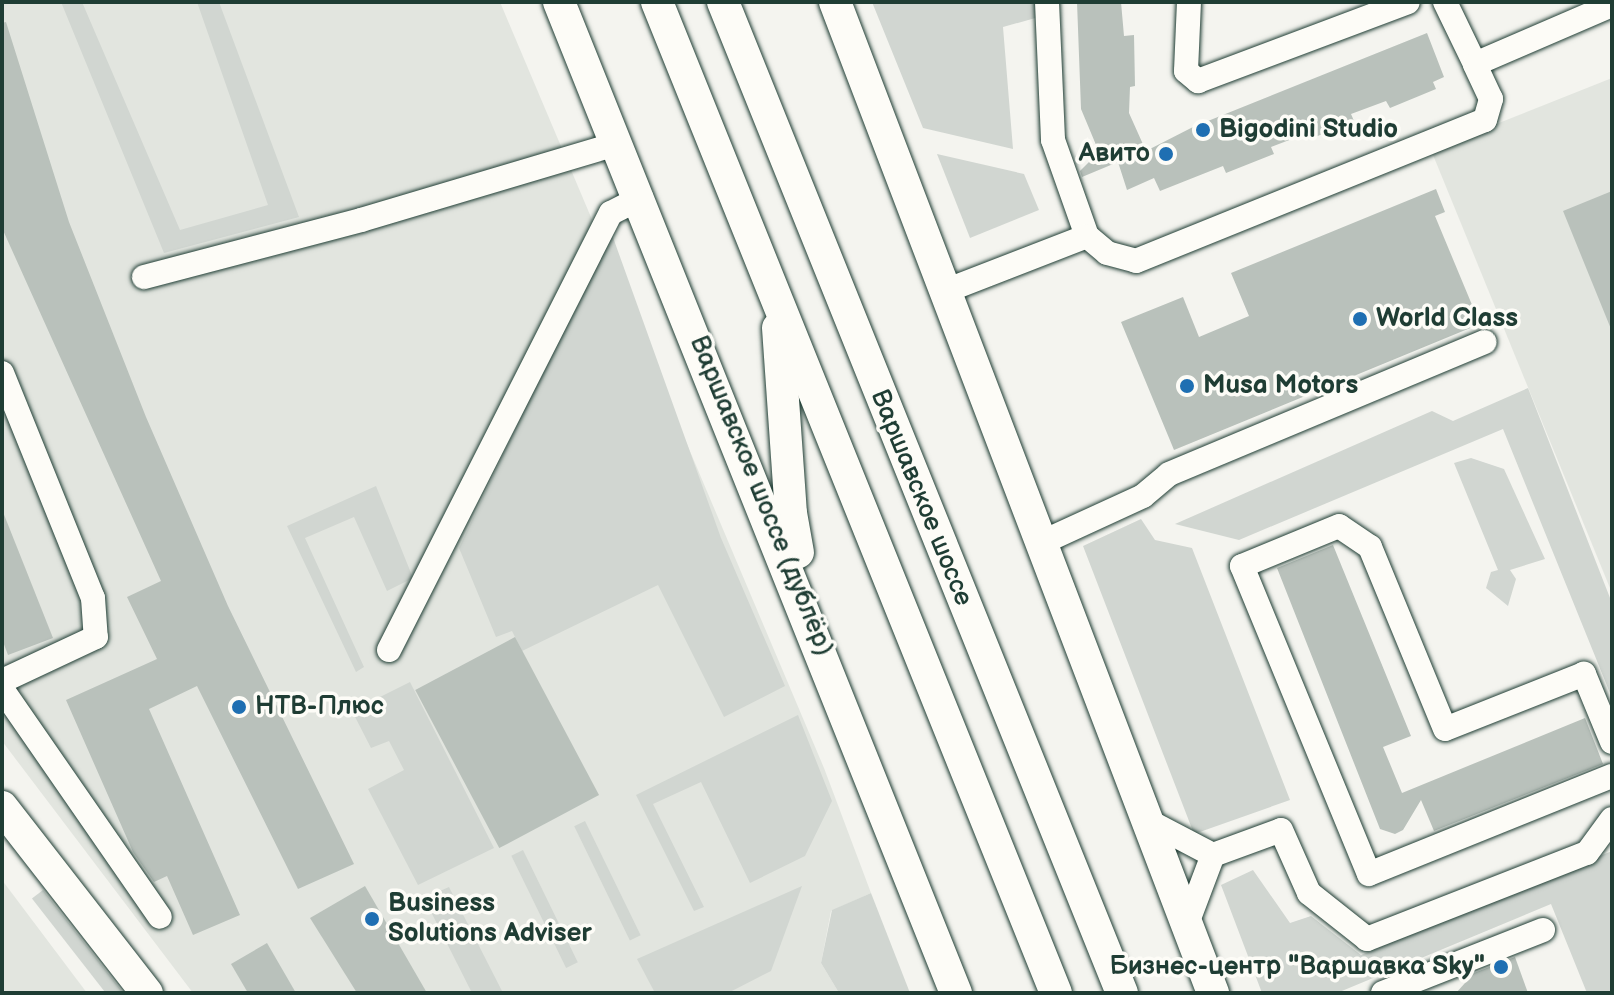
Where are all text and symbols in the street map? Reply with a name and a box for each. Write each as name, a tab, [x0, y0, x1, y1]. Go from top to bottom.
place label: Bigodini Studio	[1219, 114, 1398, 146]
marker: Bigodini Studio	[1194, 121, 1212, 139]
place label: Авито	[1079, 138, 1150, 170]
marker: Авито	[1157, 145, 1175, 163]
place label: World Class	[1376, 303, 1518, 335]
marker: World Class	[1351, 310, 1369, 328]
street label: Варшавское шоссе (дублёр)	[682, 332, 840, 660]
place label: Musa Motors	[1203, 370, 1358, 402]
marker: Musa Motors	[1178, 377, 1196, 395]
street label: Варшавское шоссе	[863, 385, 979, 611]
place label: НТВ-Плюс	[255, 691, 384, 723]
marker: НТВ-Плюс	[230, 698, 248, 716]
place label: Business Solutions Adviser	[388, 888, 592, 950]
marker: Business Solutions Adviser	[363, 910, 381, 928]
place label: Бизнес-центр "Варшавка Sky"	[1110, 951, 1485, 983]
marker: Бизнес-центр "Варшавка Sky"	[1492, 958, 1510, 976]

